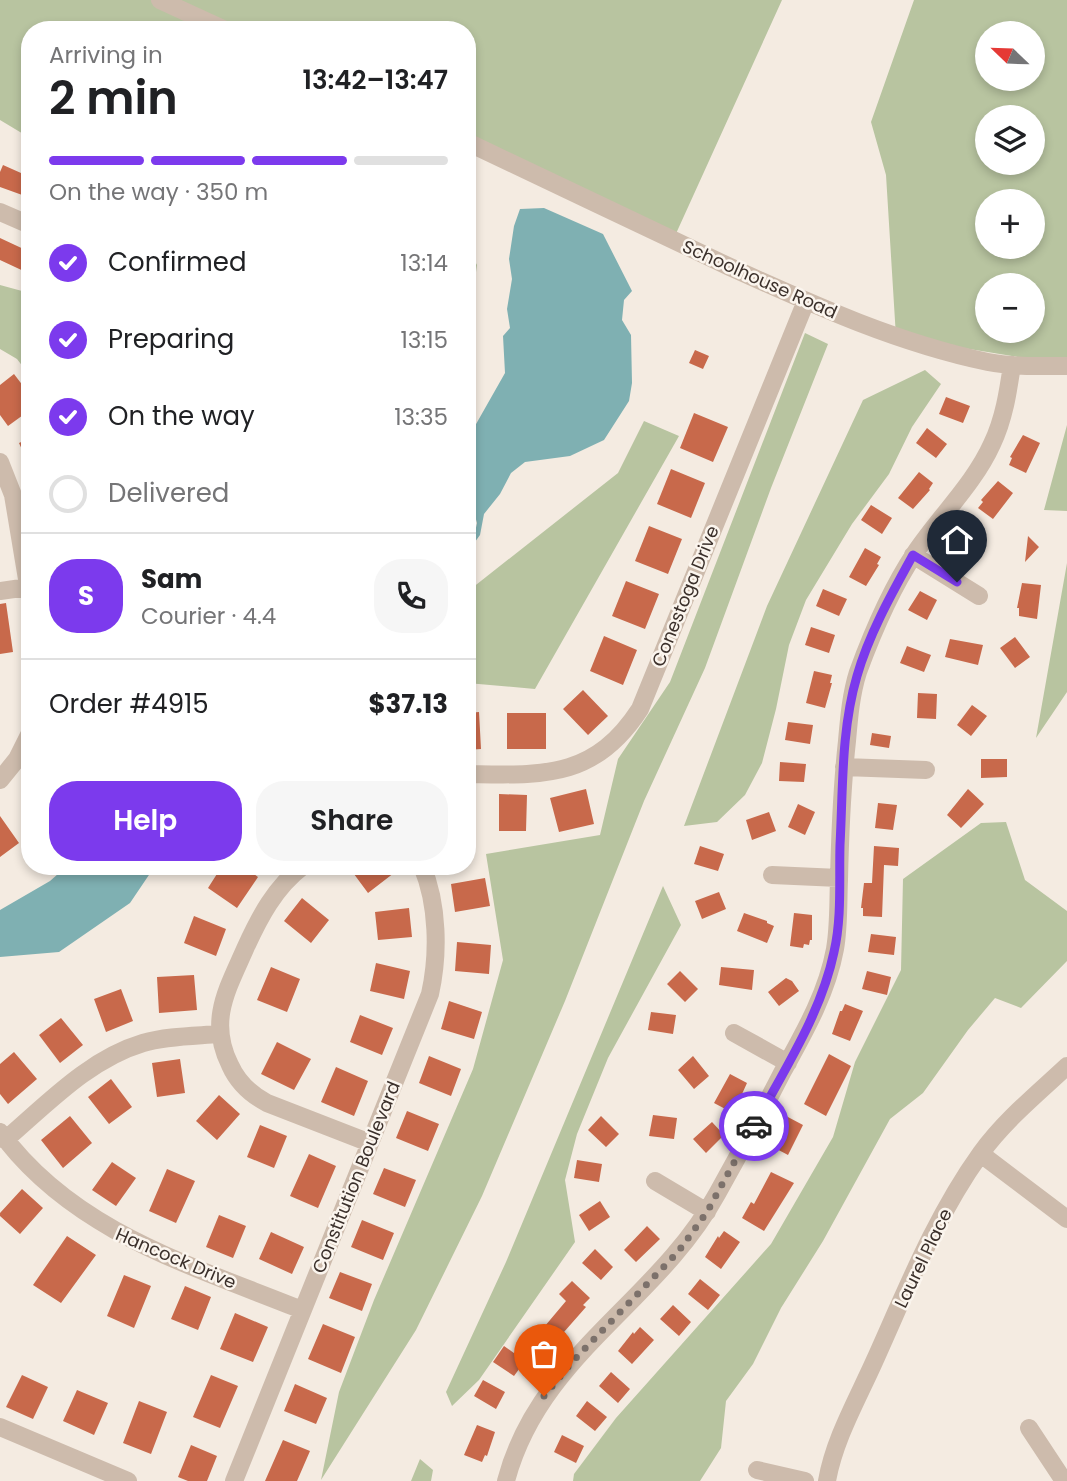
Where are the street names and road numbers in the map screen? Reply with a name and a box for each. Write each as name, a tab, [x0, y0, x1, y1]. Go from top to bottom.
street label: Schoolhouse Road	[679, 234, 841, 324]
street label: Conestoga Drive	[645, 522, 725, 670]
street label: Constitution Boulevard	[306, 1077, 406, 1277]
street label: Laurel Place	[888, 1204, 958, 1312]
street label: Hancock Drive	[112, 1221, 240, 1295]

